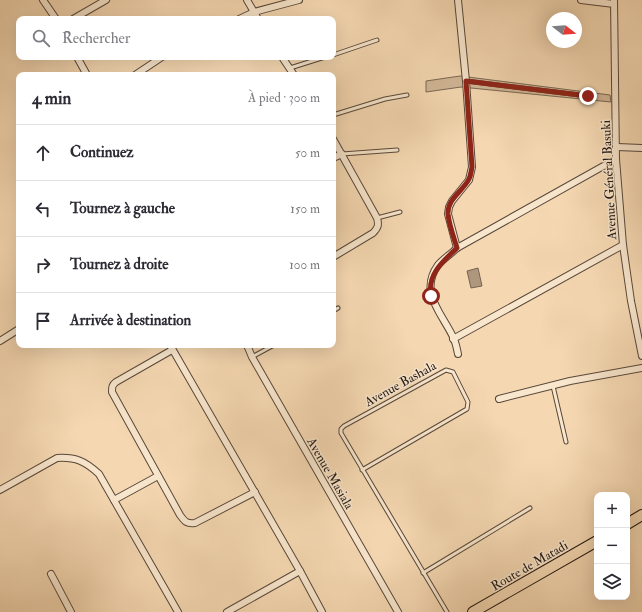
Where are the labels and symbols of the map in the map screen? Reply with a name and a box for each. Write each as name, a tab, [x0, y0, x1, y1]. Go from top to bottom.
north arrow	[546, 12, 582, 48]
route end	[579, 87, 597, 105]
street label: Avenue Général Basuki	[598, 119, 620, 241]
route start	[422, 287, 440, 305]
street label: Avenue Bashala	[361, 357, 440, 411]
street label: Avenue Masiala	[303, 434, 357, 513]
street label: Route de Matadi	[488, 537, 571, 594]

